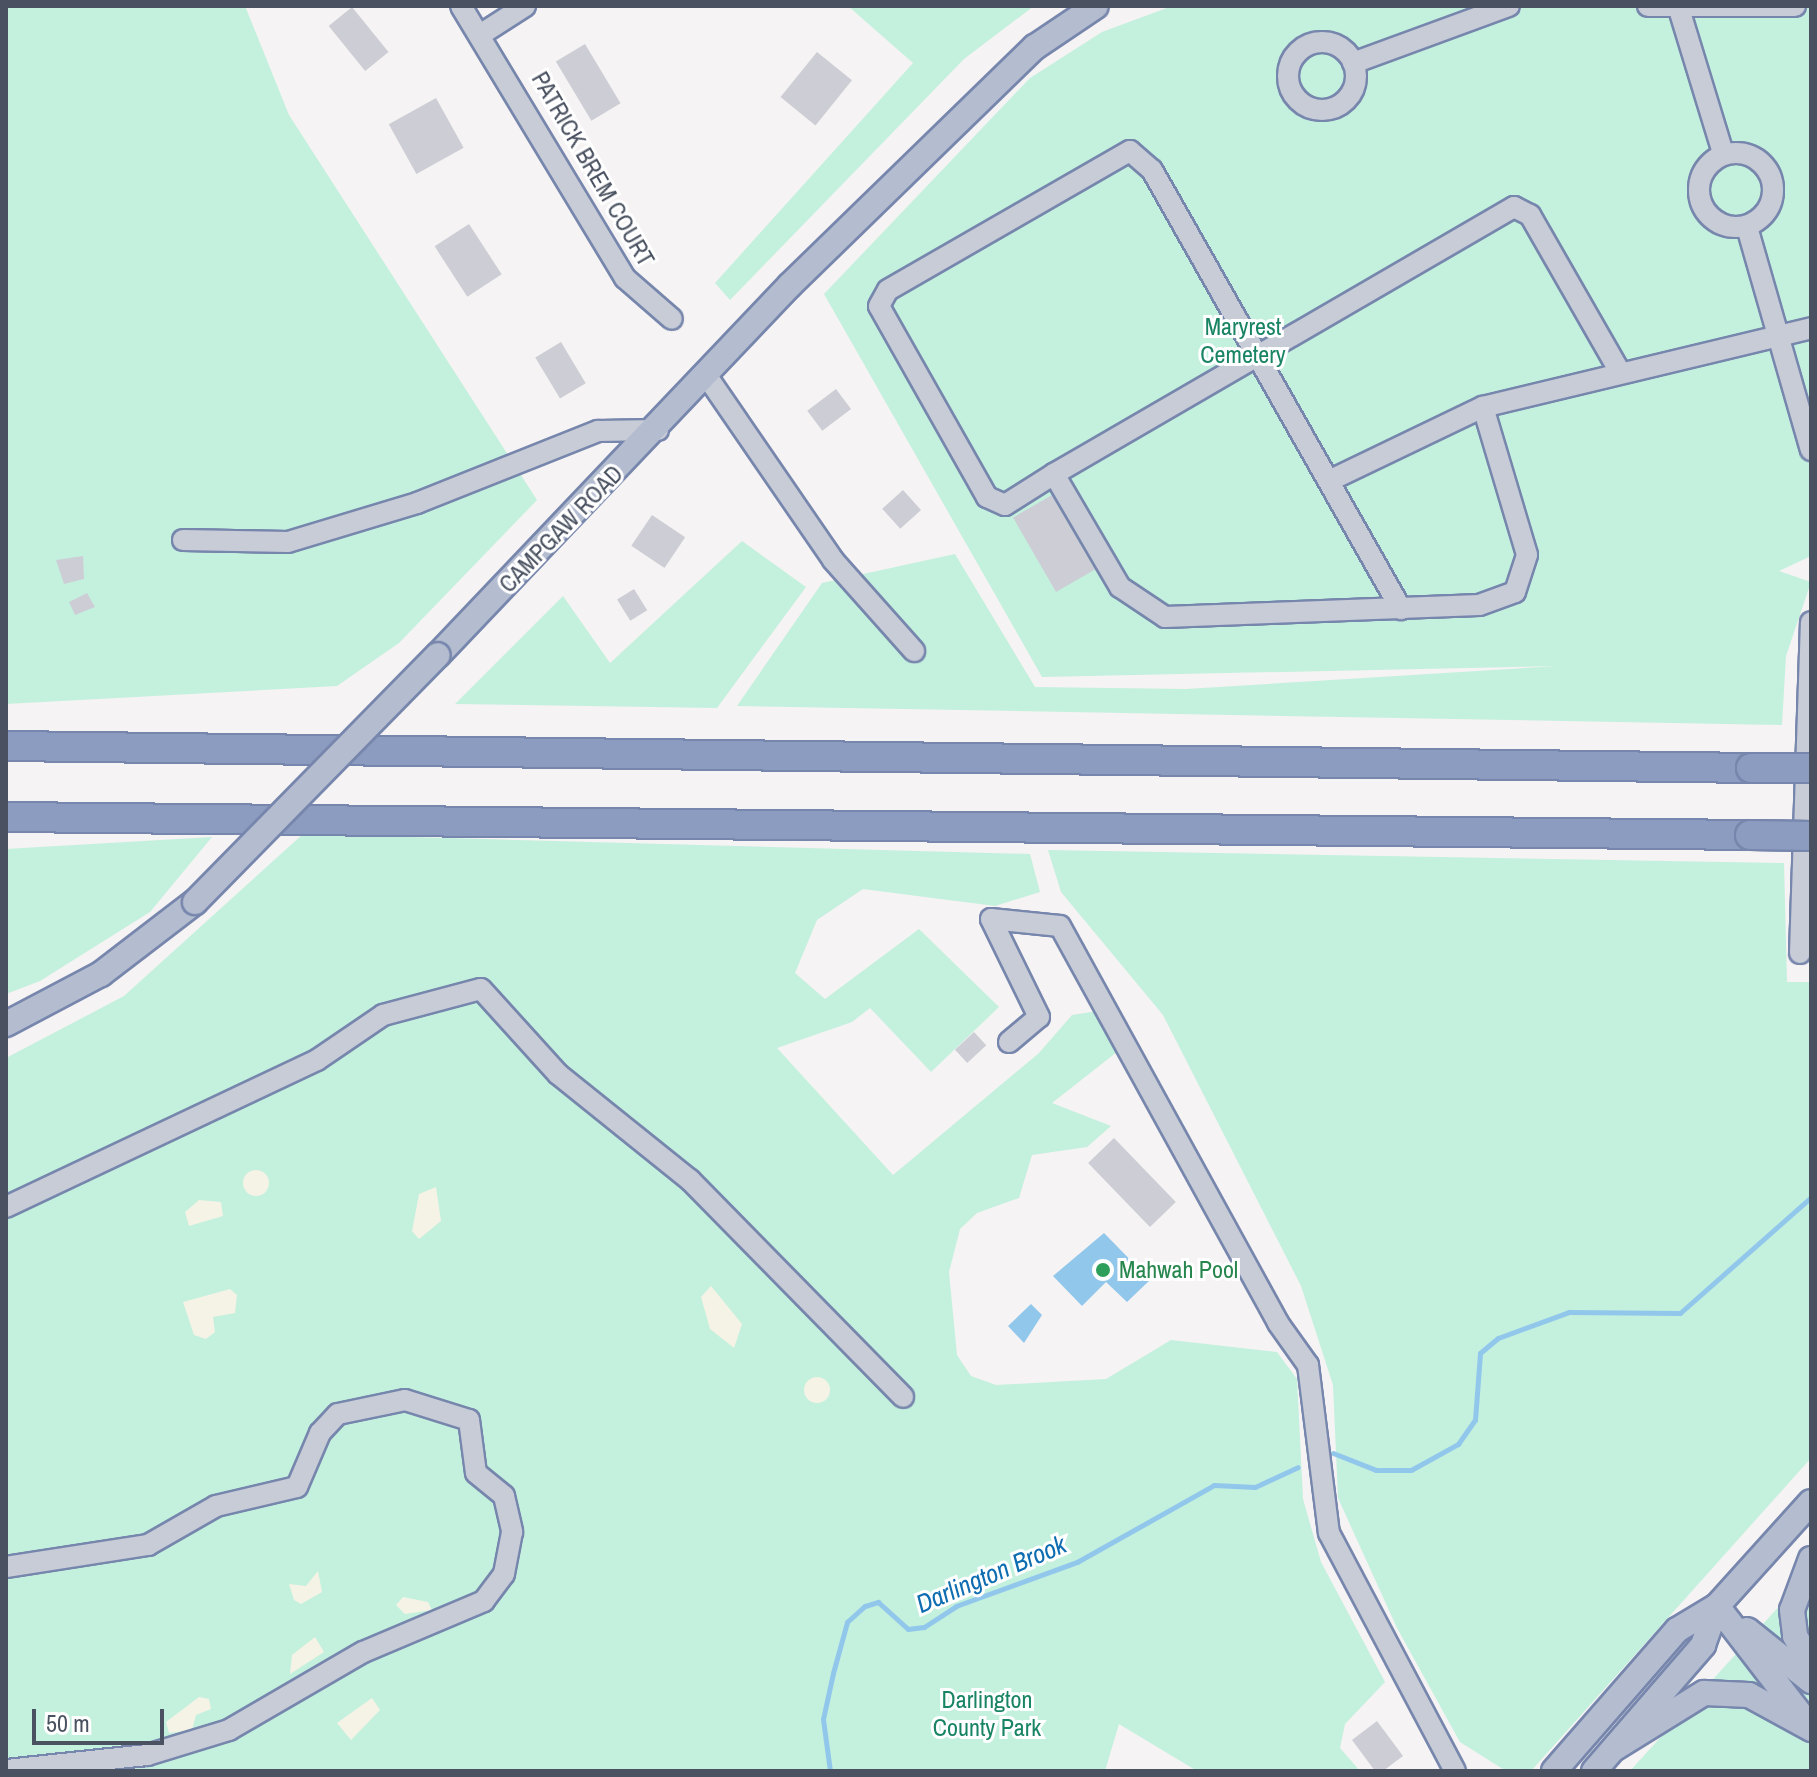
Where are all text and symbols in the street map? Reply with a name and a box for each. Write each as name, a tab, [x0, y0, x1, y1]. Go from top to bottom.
street label: PATRICK BREM COURT	[526, 67, 660, 271]
park label: Maryrest Cemetery	[1200, 313, 1286, 369]
street label: CAMPGAW ROAD	[493, 459, 629, 599]
place label: Mahwah Pool	[1119, 1256, 1238, 1284]
marker: Mahwah Pool	[1094, 1261, 1112, 1279]
water label: Darlington Brook	[911, 1528, 1071, 1620]
park label: Darlington County Park	[933, 1686, 1041, 1742]
scale bar	[36, 1693, 168, 1743]
text: 50 m	[46, 1707, 90, 1739]

